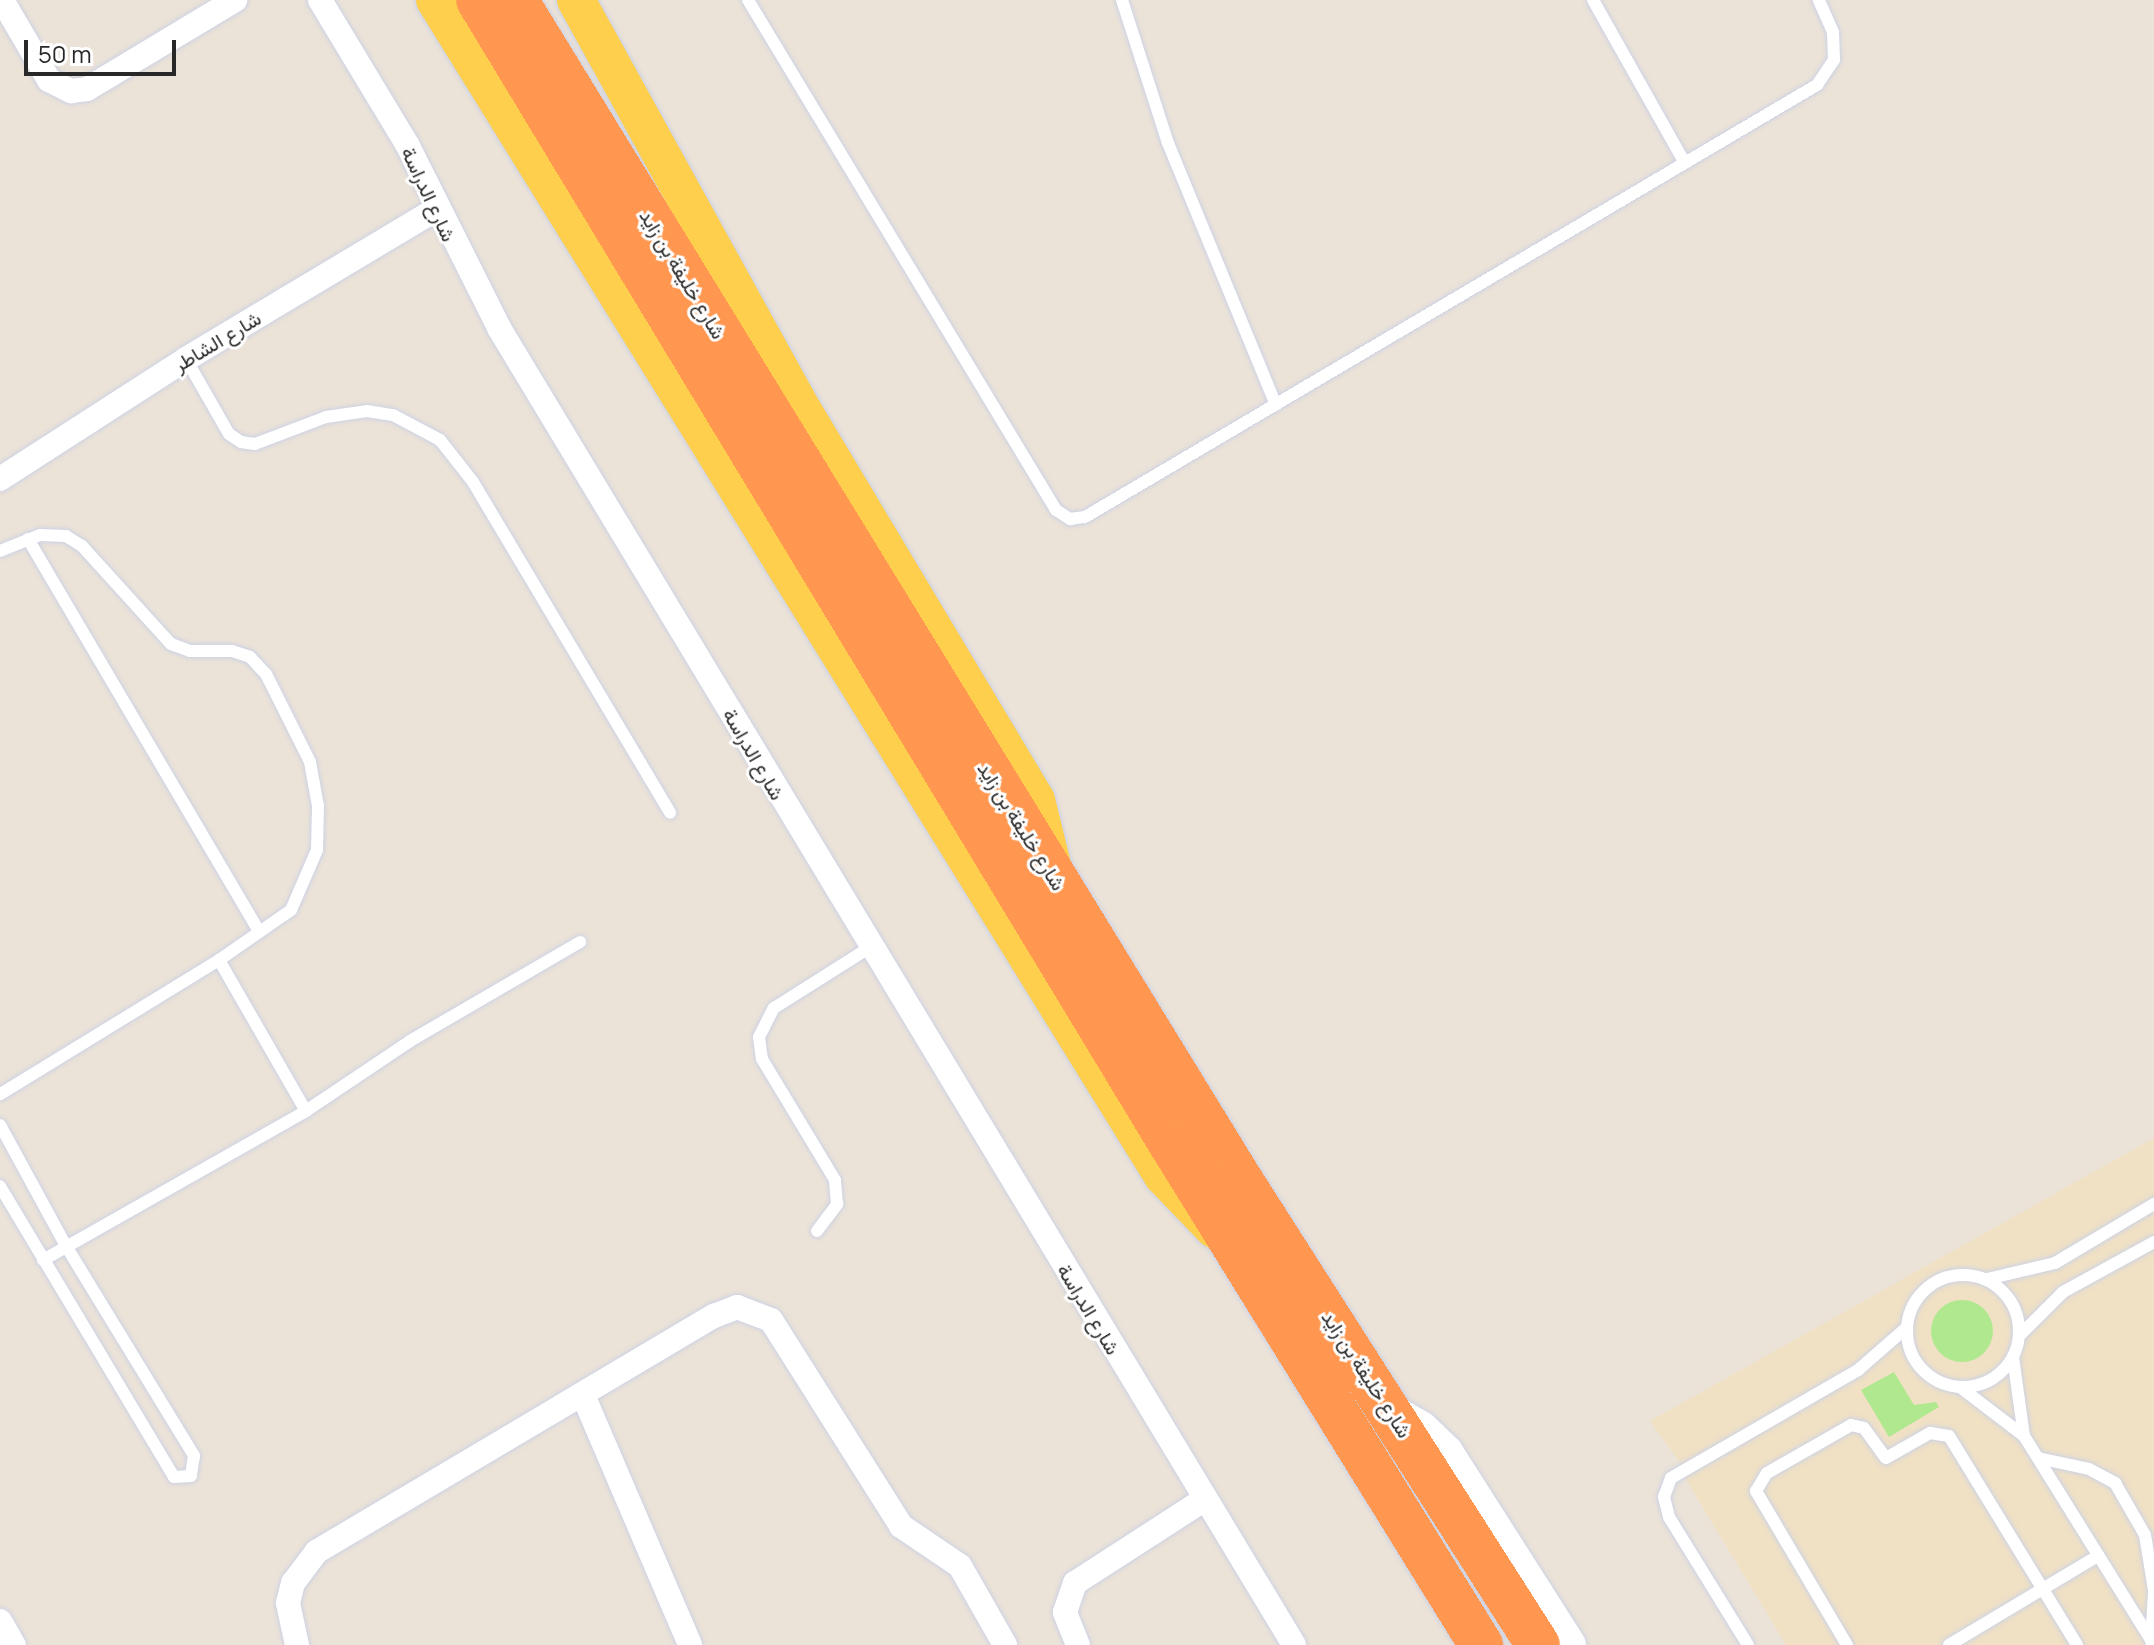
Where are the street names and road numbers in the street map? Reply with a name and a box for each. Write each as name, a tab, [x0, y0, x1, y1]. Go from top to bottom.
street label: شارع الدراسة	[397, 143, 461, 245]
street label: شارع خليفة بن زايد	[635, 205, 731, 343]
street label: شارع الشاطر	[169, 306, 265, 376]
street label: شارع الدراسة	[718, 704, 790, 804]
street label: شارع خليفة بن زايد	[973, 757, 1071, 895]
street label: شارع الدراسة	[1053, 1259, 1125, 1359]
street label: شارع خليفة بن زايد	[1317, 1306, 1417, 1442]

